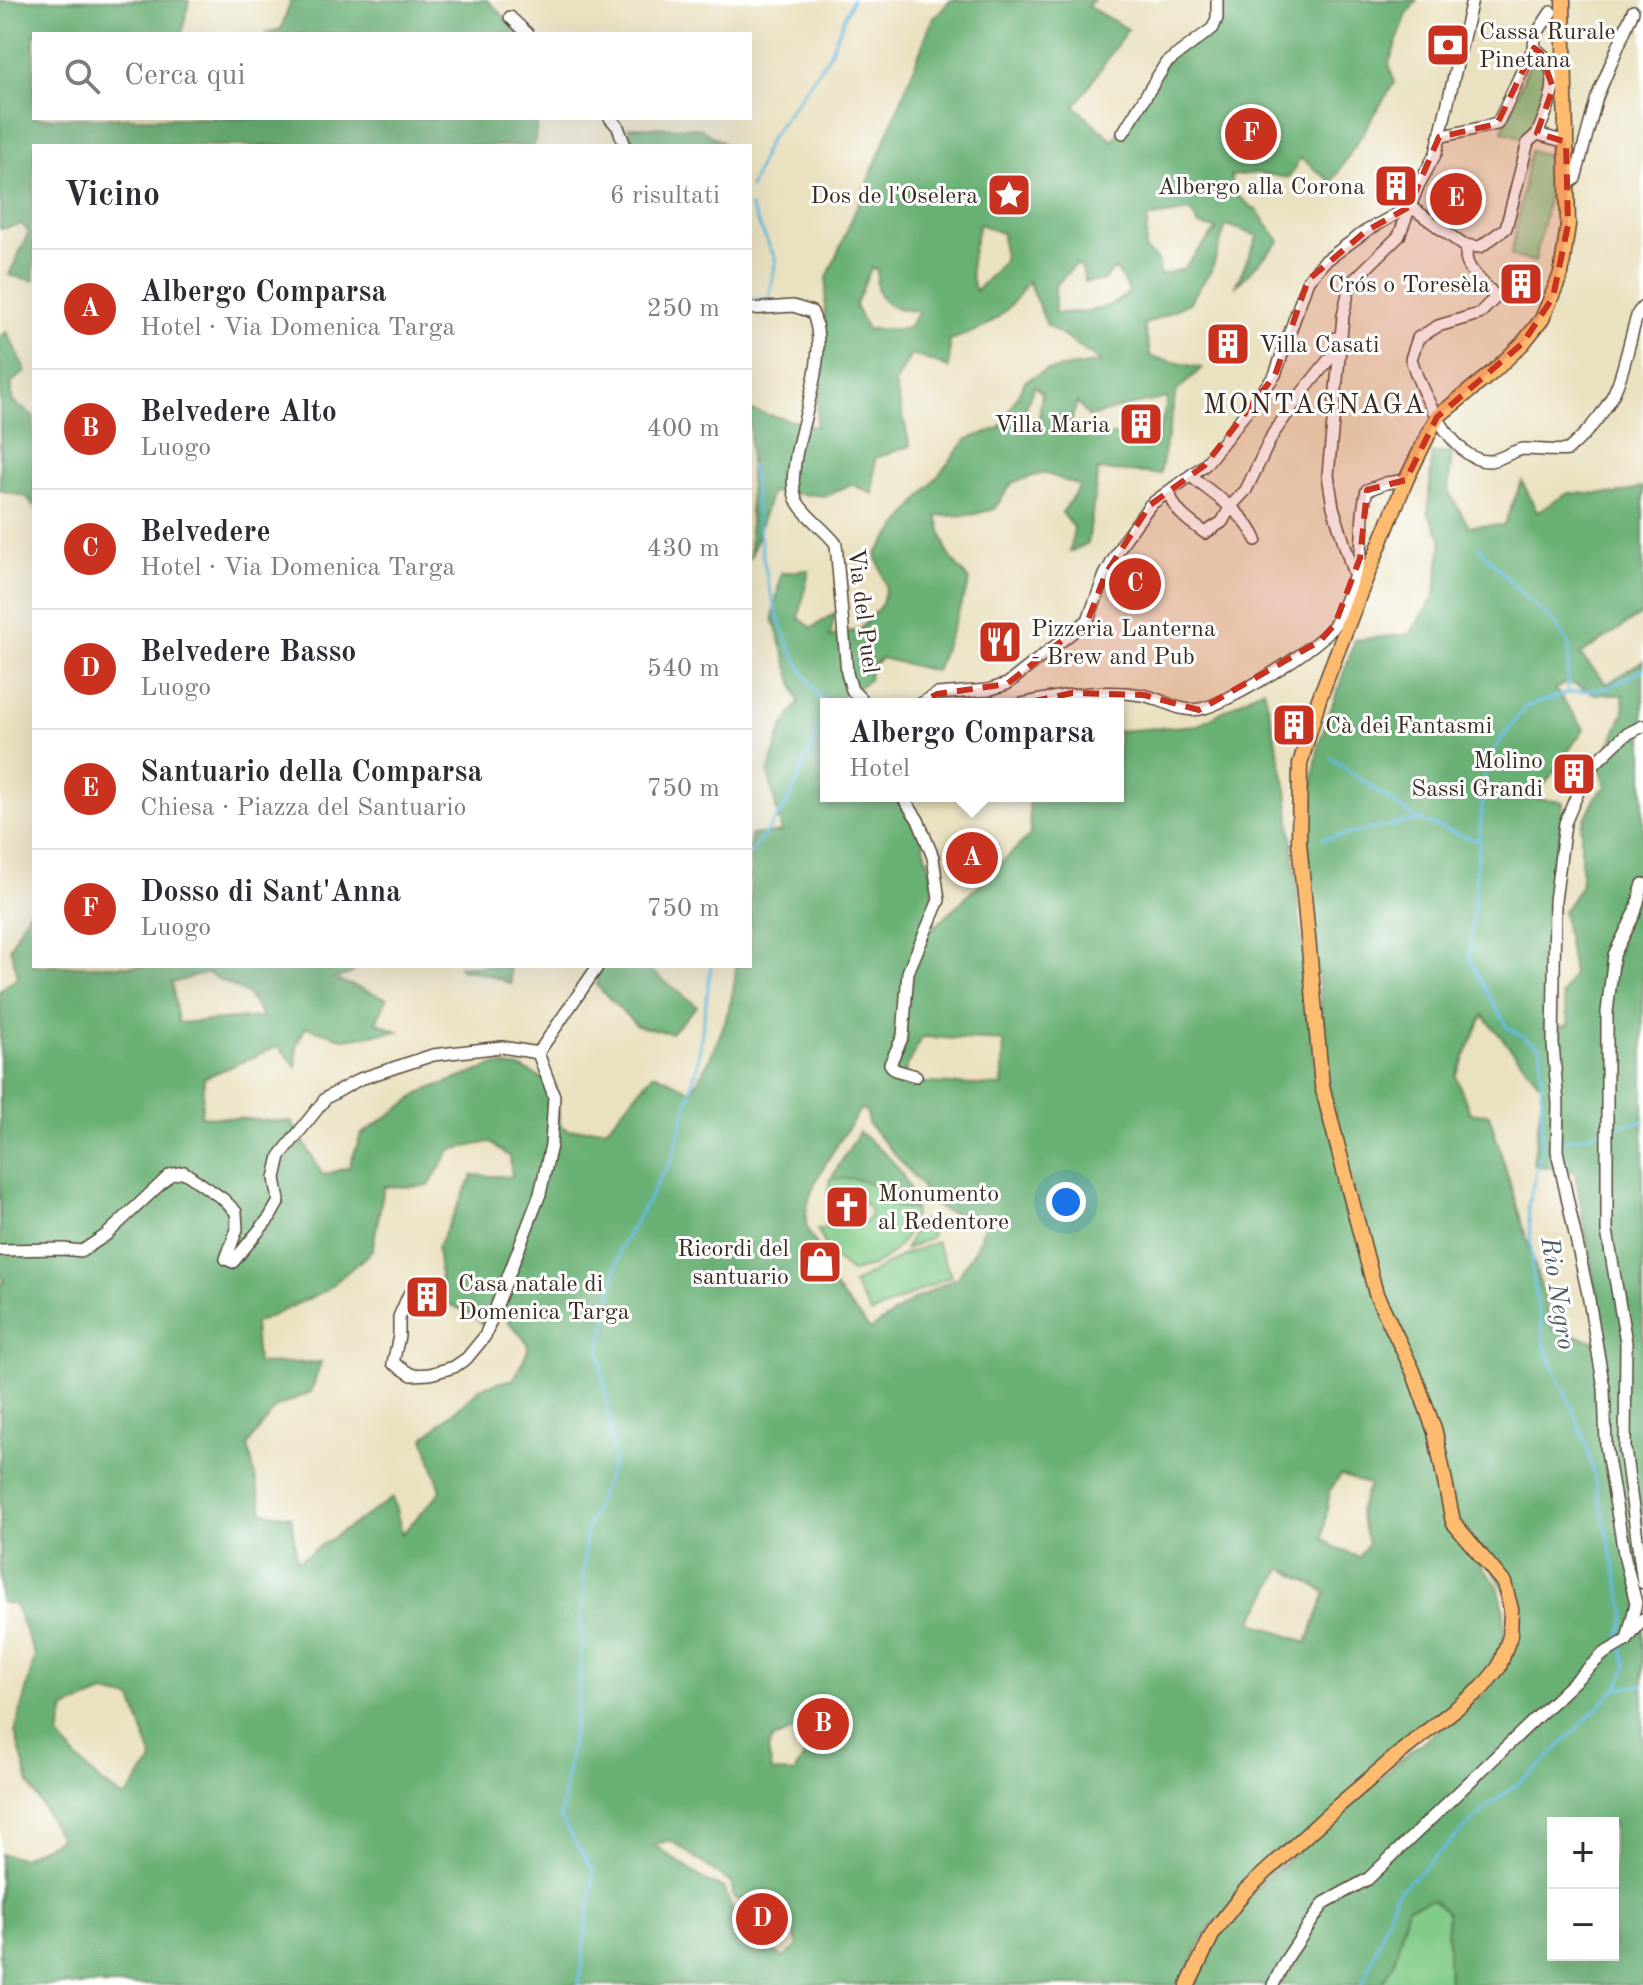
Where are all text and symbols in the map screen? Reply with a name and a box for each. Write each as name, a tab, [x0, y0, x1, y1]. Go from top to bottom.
bank icon: Cassa Rurale Pinetana	[1424, 21, 1472, 69]
place label: Cassa Rurale Pinetana	[1479, 21, 1616, 73]
search box	[32, 32, 752, 120]
icon: search	[60, 54, 104, 98]
text: Cerca qui	[124, 61, 246, 91]
pin: F	[1225, 104, 1277, 164]
building icon: Albergo alla Corona	[1372, 162, 1420, 210]
pin: E	[1430, 169, 1482, 229]
place icon: Dos de l'Oselera	[985, 171, 1033, 219]
place label: Albergo alla Corona	[1157, 176, 1365, 200]
text: Vicino	[64, 179, 160, 213]
text: 6 risultati	[610, 183, 720, 209]
place label: Dos de l'Oselera	[810, 185, 978, 209]
building icon: Crós o Toresèla	[1497, 260, 1545, 308]
place label: Crós o Toresèla	[1328, 274, 1490, 298]
text: Albergo Comparsa	[140, 278, 387, 308]
text: A	[80, 296, 100, 322]
text: 250 m	[647, 296, 720, 322]
text: Hotel · Via Domenica Targa	[140, 315, 455, 341]
building icon: Villa Casati	[1204, 320, 1252, 368]
place label: Villa Casati	[1259, 334, 1380, 358]
district label: MONTAGNAGA	[1203, 392, 1427, 420]
text: Belvedere Alto	[140, 398, 337, 428]
building icon: Villa Maria	[1117, 400, 1165, 448]
place label: Villa Maria	[994, 414, 1110, 438]
text: B	[81, 416, 99, 442]
text: 400 m	[647, 416, 720, 442]
text: Luogo	[140, 435, 211, 461]
text: Belvedere	[140, 518, 271, 548]
text: C	[81, 536, 99, 562]
text: 430 m	[647, 536, 720, 562]
street label: Via del Puel	[842, 547, 882, 675]
pin: C	[1109, 554, 1161, 614]
text: Hotel · Via Domenica Targa	[140, 555, 455, 581]
restaurant icon: Pizzeria Lanterna - Brew and Pub	[976, 618, 1024, 666]
place label: Pizzeria Lanterna - Brew and Pub	[1031, 618, 1216, 670]
text: Belvedere Basso	[140, 638, 356, 668]
text: D	[80, 656, 100, 682]
text: 540 m	[647, 656, 720, 682]
text: Luogo	[140, 675, 211, 701]
popup	[820, 698, 1124, 802]
building icon: Cà dei Fantasmi	[1270, 701, 1318, 749]
place label: Cà dei Fantasmi	[1325, 715, 1492, 739]
text: Albergo Comparsa	[849, 719, 1095, 749]
place label: Molino Sassi Grandi	[1411, 750, 1543, 802]
building icon: Molino Sassi Grandi	[1550, 750, 1598, 798]
text: Hotel	[849, 756, 910, 782]
text: Santuario della Comparsa	[140, 758, 483, 788]
text: E	[81, 776, 99, 802]
text: 750 m	[647, 776, 720, 802]
text: Chiesa · Piazza del Santuario	[140, 795, 466, 821]
pin: A	[946, 828, 998, 888]
text: Dosso di Sant'Anna	[140, 878, 401, 908]
text: F	[81, 896, 99, 922]
text: 750 m	[647, 896, 720, 922]
text: Luogo	[140, 915, 211, 941]
your location	[1046, 1182, 1086, 1222]
church icon: Monumento al Redentore	[823, 1183, 871, 1231]
place label: Monumento al Redentore	[878, 1183, 1009, 1235]
water label: Rio Negro	[1535, 1234, 1579, 1351]
place label: Ricordi del santuario	[677, 1238, 789, 1290]
shop icon: Ricordi del santuario	[796, 1238, 844, 1286]
building icon: Casa natale di Domenica Targa	[403, 1273, 451, 1321]
place label: Casa natale di Domenica Targa	[458, 1273, 630, 1325]
pin: B	[797, 1694, 849, 1754]
map controls	[1547, 1817, 1619, 1961]
button: +	[1547, 1817, 1619, 1889]
pin: D	[736, 1889, 788, 1949]
button: −	[1547, 1889, 1619, 1961]

